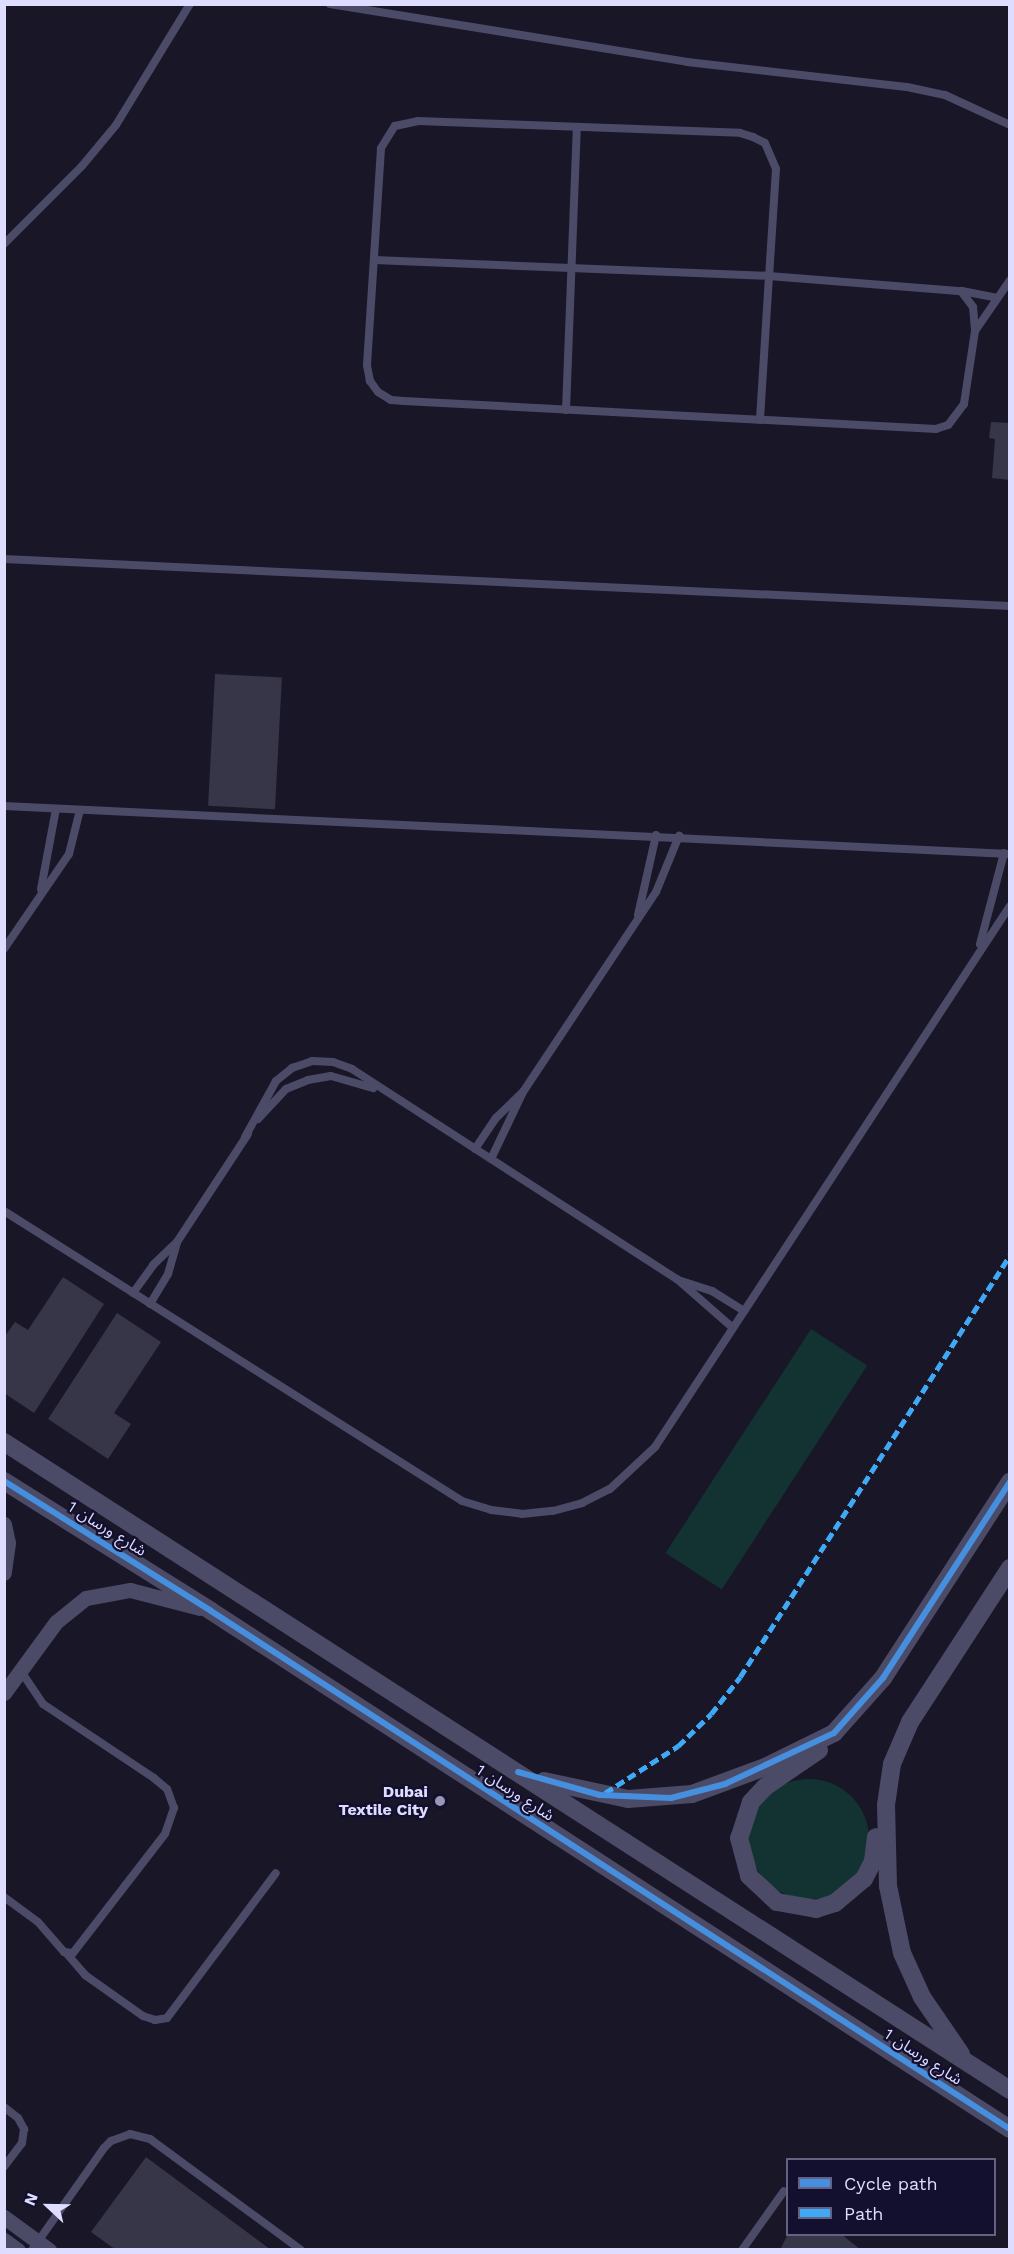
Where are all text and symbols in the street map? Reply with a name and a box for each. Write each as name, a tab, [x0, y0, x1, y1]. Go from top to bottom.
street label: شارع ورسان 1	[64, 1497, 150, 1561]
street label: شارع ورسان 1	[472, 1761, 558, 1825]
place label: Dubai Textile City	[338, 1782, 428, 1820]
marker: Dubai Textile City	[433, 1794, 447, 1808]
street label: شارع ورسان 1	[880, 2025, 966, 2089]
legend	[786, 2158, 996, 2236]
text: Cycle path	[844, 2173, 938, 2194]
north arrow	[18, 2176, 78, 2236]
text: N	[20, 2190, 42, 2208]
text: Path	[844, 2203, 884, 2224]

